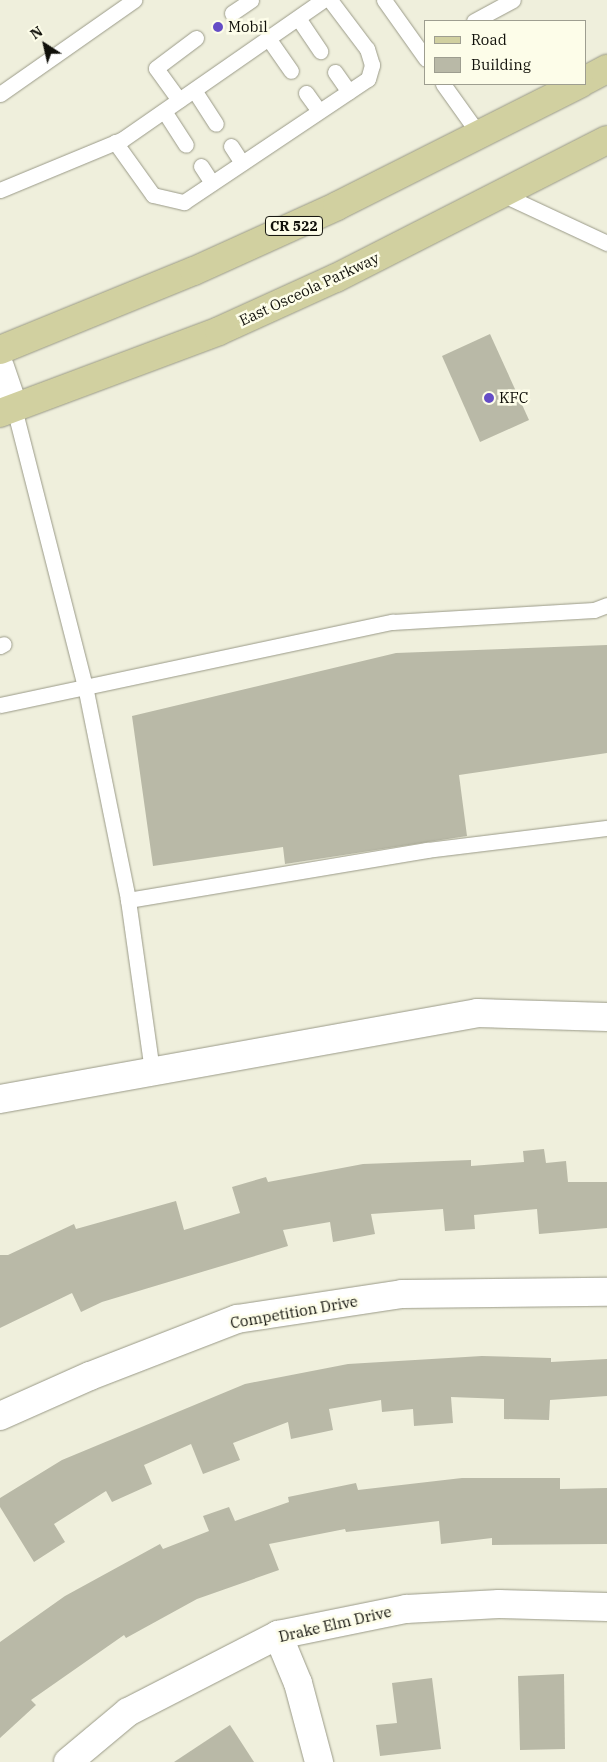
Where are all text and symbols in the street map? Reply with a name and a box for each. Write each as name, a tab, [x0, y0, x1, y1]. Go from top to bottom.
place label: Mobil	[228, 18, 268, 36]
north arrow	[20, 20, 70, 70]
legend	[424, 20, 587, 85]
marker: Mobil	[212, 21, 224, 33]
text: N	[27, 22, 46, 43]
text: Road	[471, 30, 507, 49]
text: Building	[471, 55, 531, 74]
road number: CR 522	[264, 215, 324, 238]
street label: East Osceola Parkway	[236, 249, 382, 329]
place label: KFC	[499, 389, 528, 407]
marker: KFC	[483, 392, 495, 404]
street label: Competition Drive	[229, 1292, 359, 1332]
street label: Drake Elm Drive	[277, 1602, 393, 1646]

